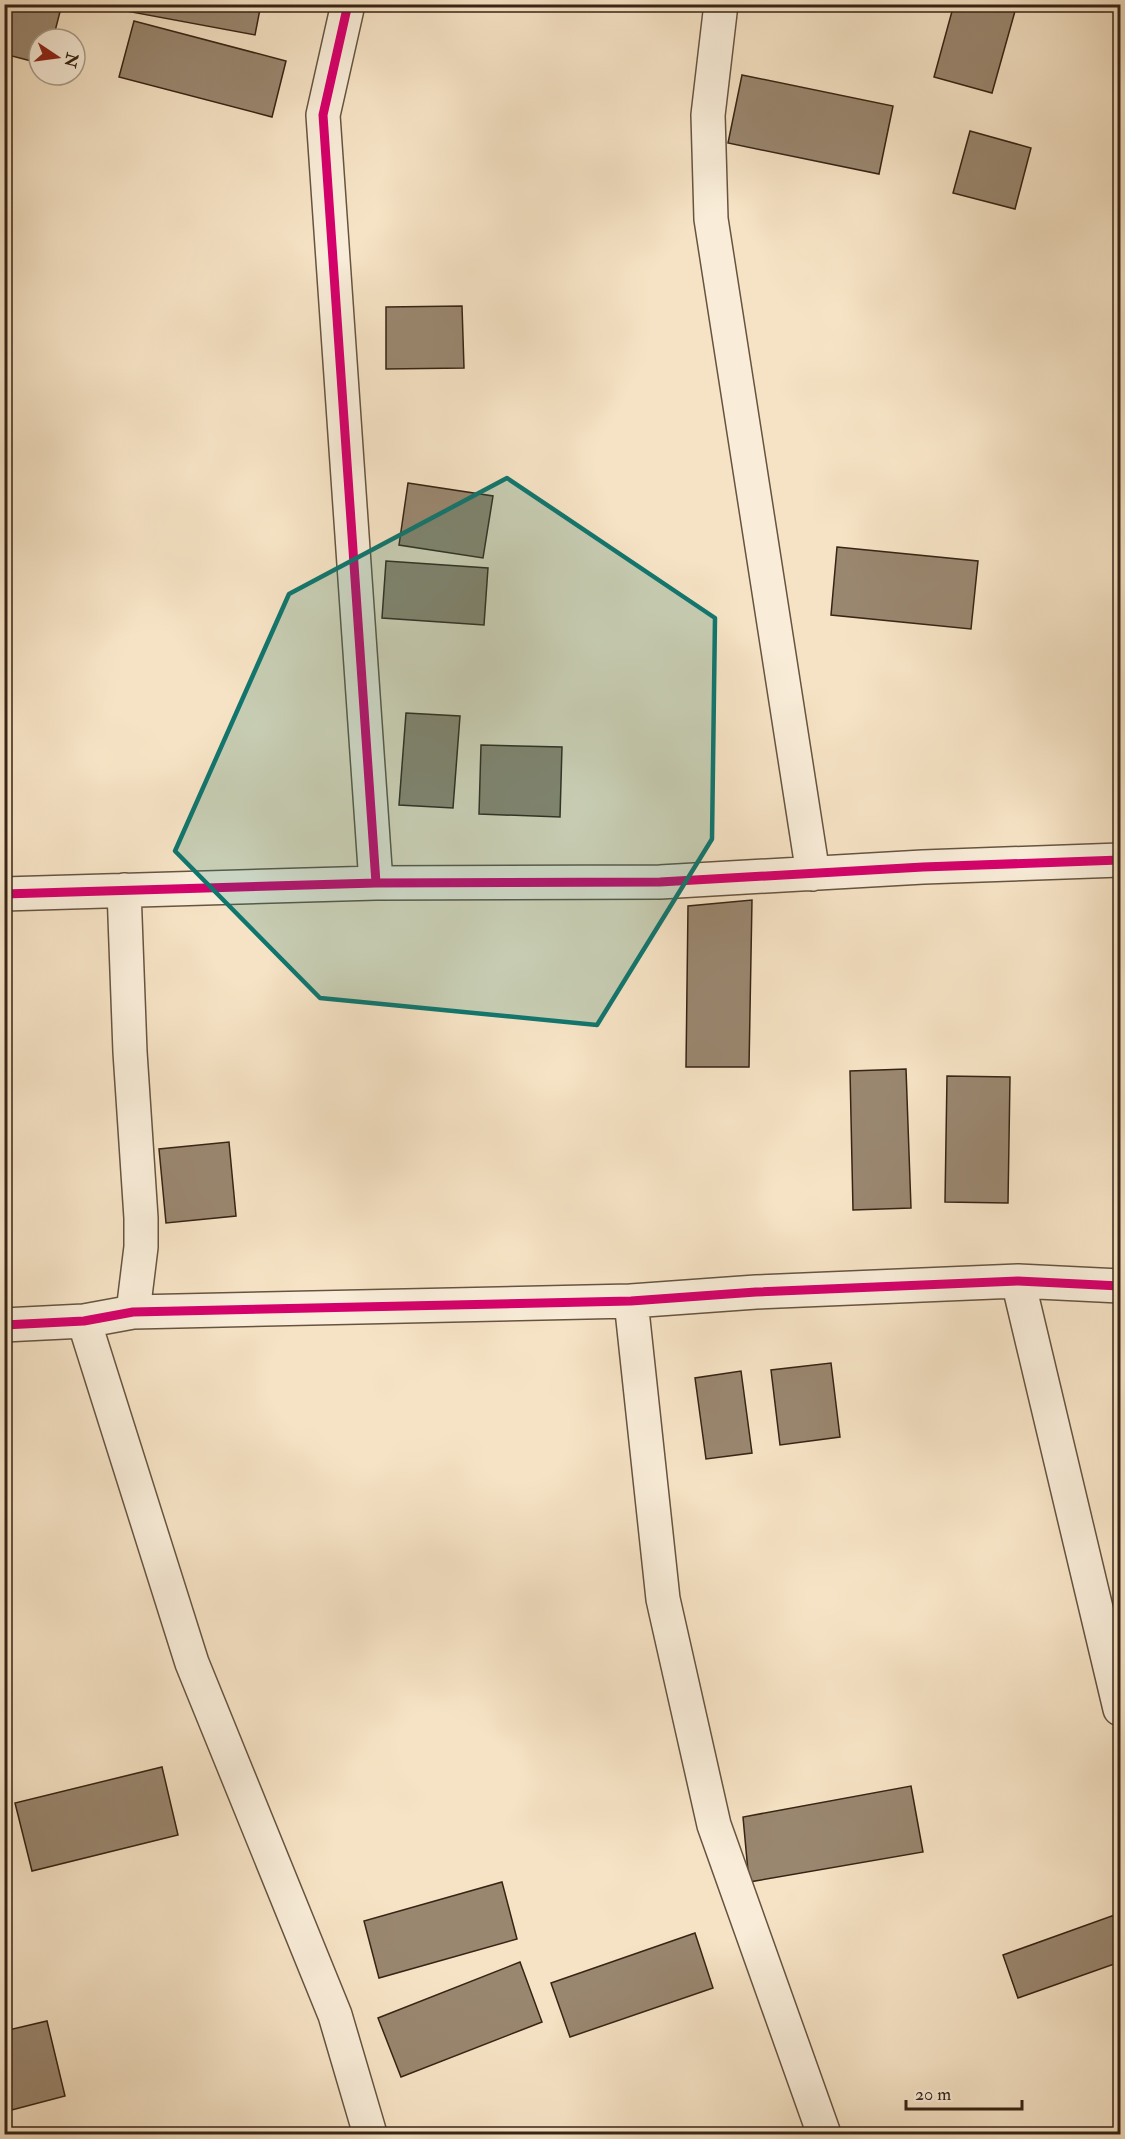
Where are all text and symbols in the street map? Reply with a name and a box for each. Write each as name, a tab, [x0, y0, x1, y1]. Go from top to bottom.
north arrow	[27, 27, 87, 87]
text: N	[59, 50, 82, 70]
scale bar	[906, 2073, 1022, 2111]
text: 20 m	[915, 2083, 951, 2106]

